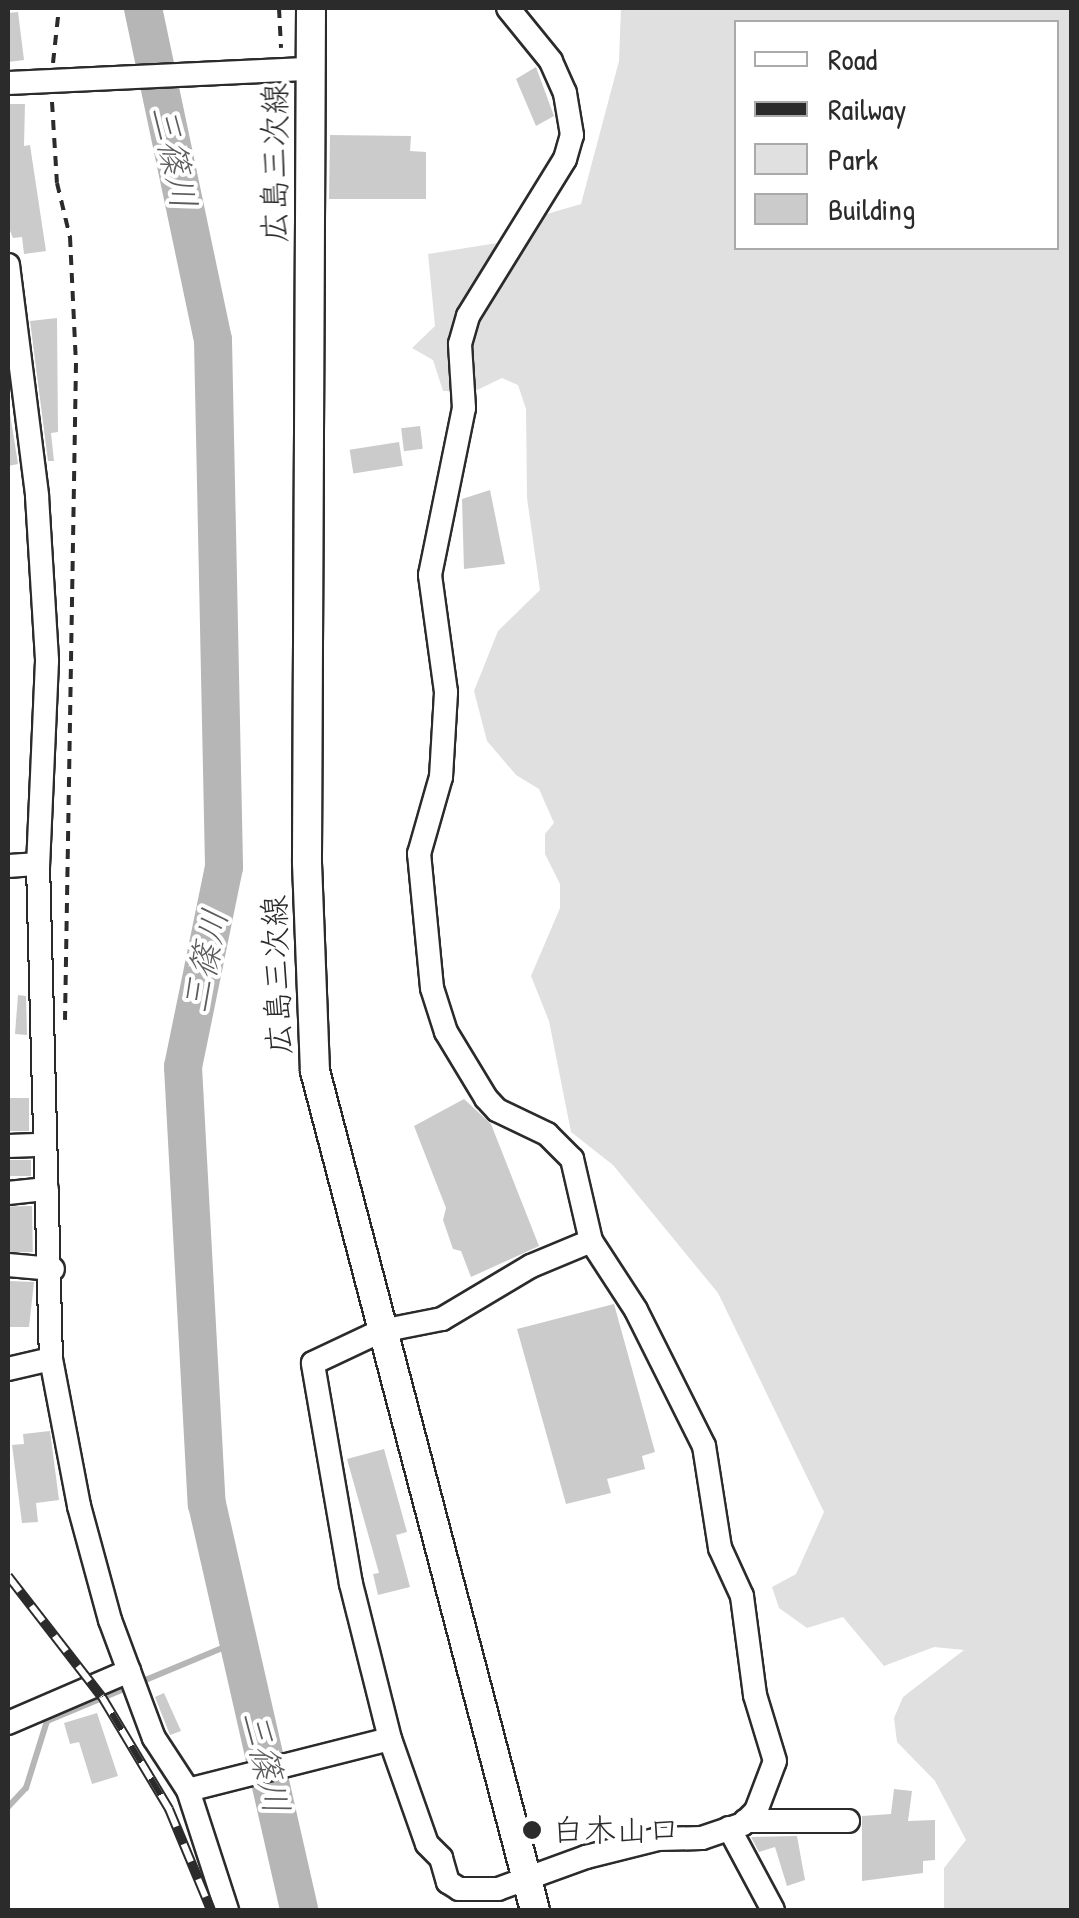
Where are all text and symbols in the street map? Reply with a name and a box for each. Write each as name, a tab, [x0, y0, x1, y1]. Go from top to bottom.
legend	[734, 20, 1059, 250]
text: Road	[828, 39, 877, 79]
street label: 広島三次線	[256, 83, 294, 243]
text: Railway	[828, 89, 906, 129]
water label: 三篠川	[143, 101, 205, 213]
text: Park	[828, 139, 878, 179]
text: Building	[828, 189, 915, 229]
street label: 広島三次線	[255, 894, 299, 1056]
water label: 三篠川	[174, 905, 236, 1017]
water label: 三篠川	[234, 1706, 298, 1818]
place label: 白木山口	[552, 1811, 680, 1849]
marker: 白木山口	[521, 1819, 543, 1841]

